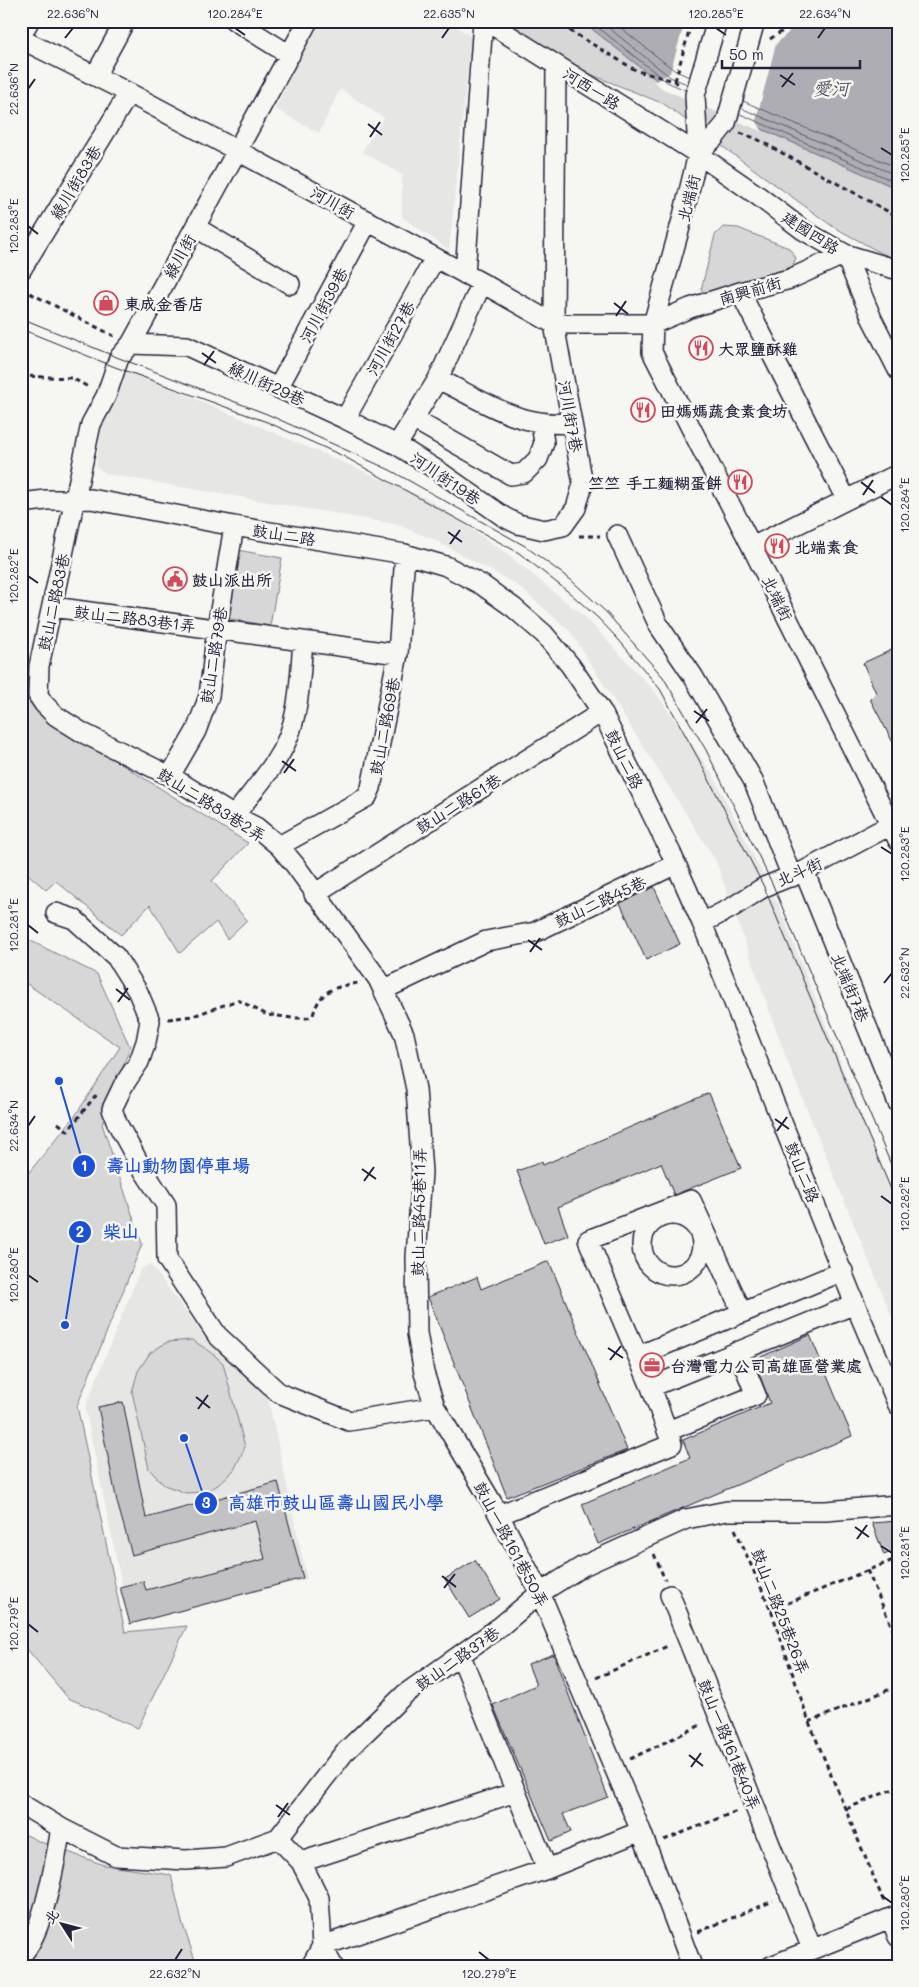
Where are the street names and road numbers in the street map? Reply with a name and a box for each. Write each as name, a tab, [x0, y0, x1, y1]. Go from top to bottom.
street label: 河西一路	[559, 62, 625, 114]
street label: 綠川街83巷	[45, 141, 105, 223]
street label: 北端街	[672, 172, 704, 224]
street label: 河川街	[307, 181, 359, 223]
street label: 建國四路	[778, 206, 844, 258]
street label: 綠川街	[158, 230, 200, 282]
street label: 河川街39巷	[294, 263, 352, 347]
street label: 南興前街	[716, 271, 784, 309]
street label: 河川街27巷	[361, 297, 419, 379]
street label: 綠川街29巷	[225, 356, 309, 410]
street label: 河川街7巷	[554, 378, 588, 454]
street label: 河川街19巷	[407, 447, 485, 509]
street label: 鼓山二路	[251, 519, 317, 549]
street label: 鼓山二路83巷	[32, 551, 74, 653]
street label: 北端街	[758, 572, 798, 624]
street label: 鼓山二路83巷1弄	[73, 600, 197, 636]
street label: 鼓山二路79巷	[195, 605, 231, 705]
street label: 鼓山二路69巷	[364, 675, 404, 777]
street label: 鼓山二路	[602, 726, 648, 792]
street label: 鼓山二路83巷2弄	[154, 762, 270, 846]
street label: 鼓山二路61巷	[411, 768, 505, 838]
street label: 北斗街	[773, 852, 825, 890]
street label: 鼓山二路45巷	[551, 871, 649, 931]
street label: 北端街7巷	[828, 949, 874, 1025]
street label: 鼓山二路	[781, 1138, 825, 1206]
street label: 鼓山二路45巷11弄	[406, 1147, 430, 1277]
street label: 鼓山一路161巷50弄	[470, 1478, 554, 1610]
street label: 鼓山二路25巷26弄	[747, 1545, 815, 1677]
street label: 鼓山二路37巷	[411, 1621, 503, 1695]
street label: 鼓山一路161巷40弄	[694, 1676, 766, 1812]

